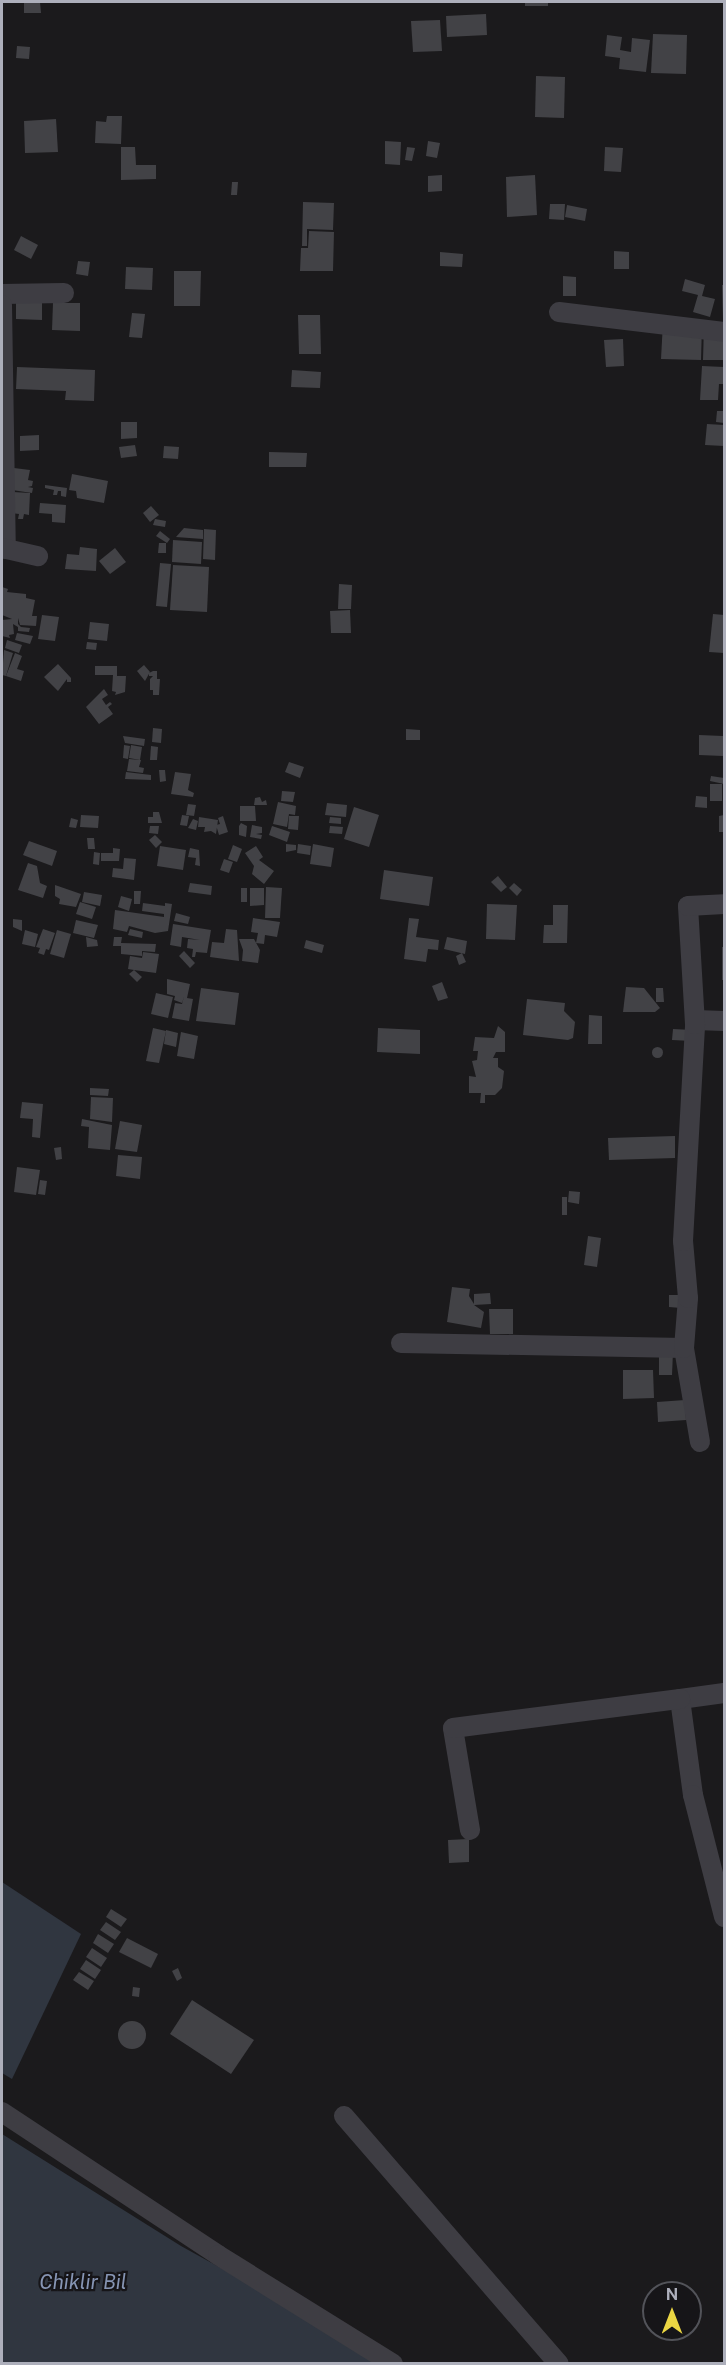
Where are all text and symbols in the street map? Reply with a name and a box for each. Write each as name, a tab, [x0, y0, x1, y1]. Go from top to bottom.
water label: Chiklir Bil	[39, 2270, 127, 2294]
north arrow	[642, 2281, 702, 2341]
text: N	[666, 2285, 678, 2304]

